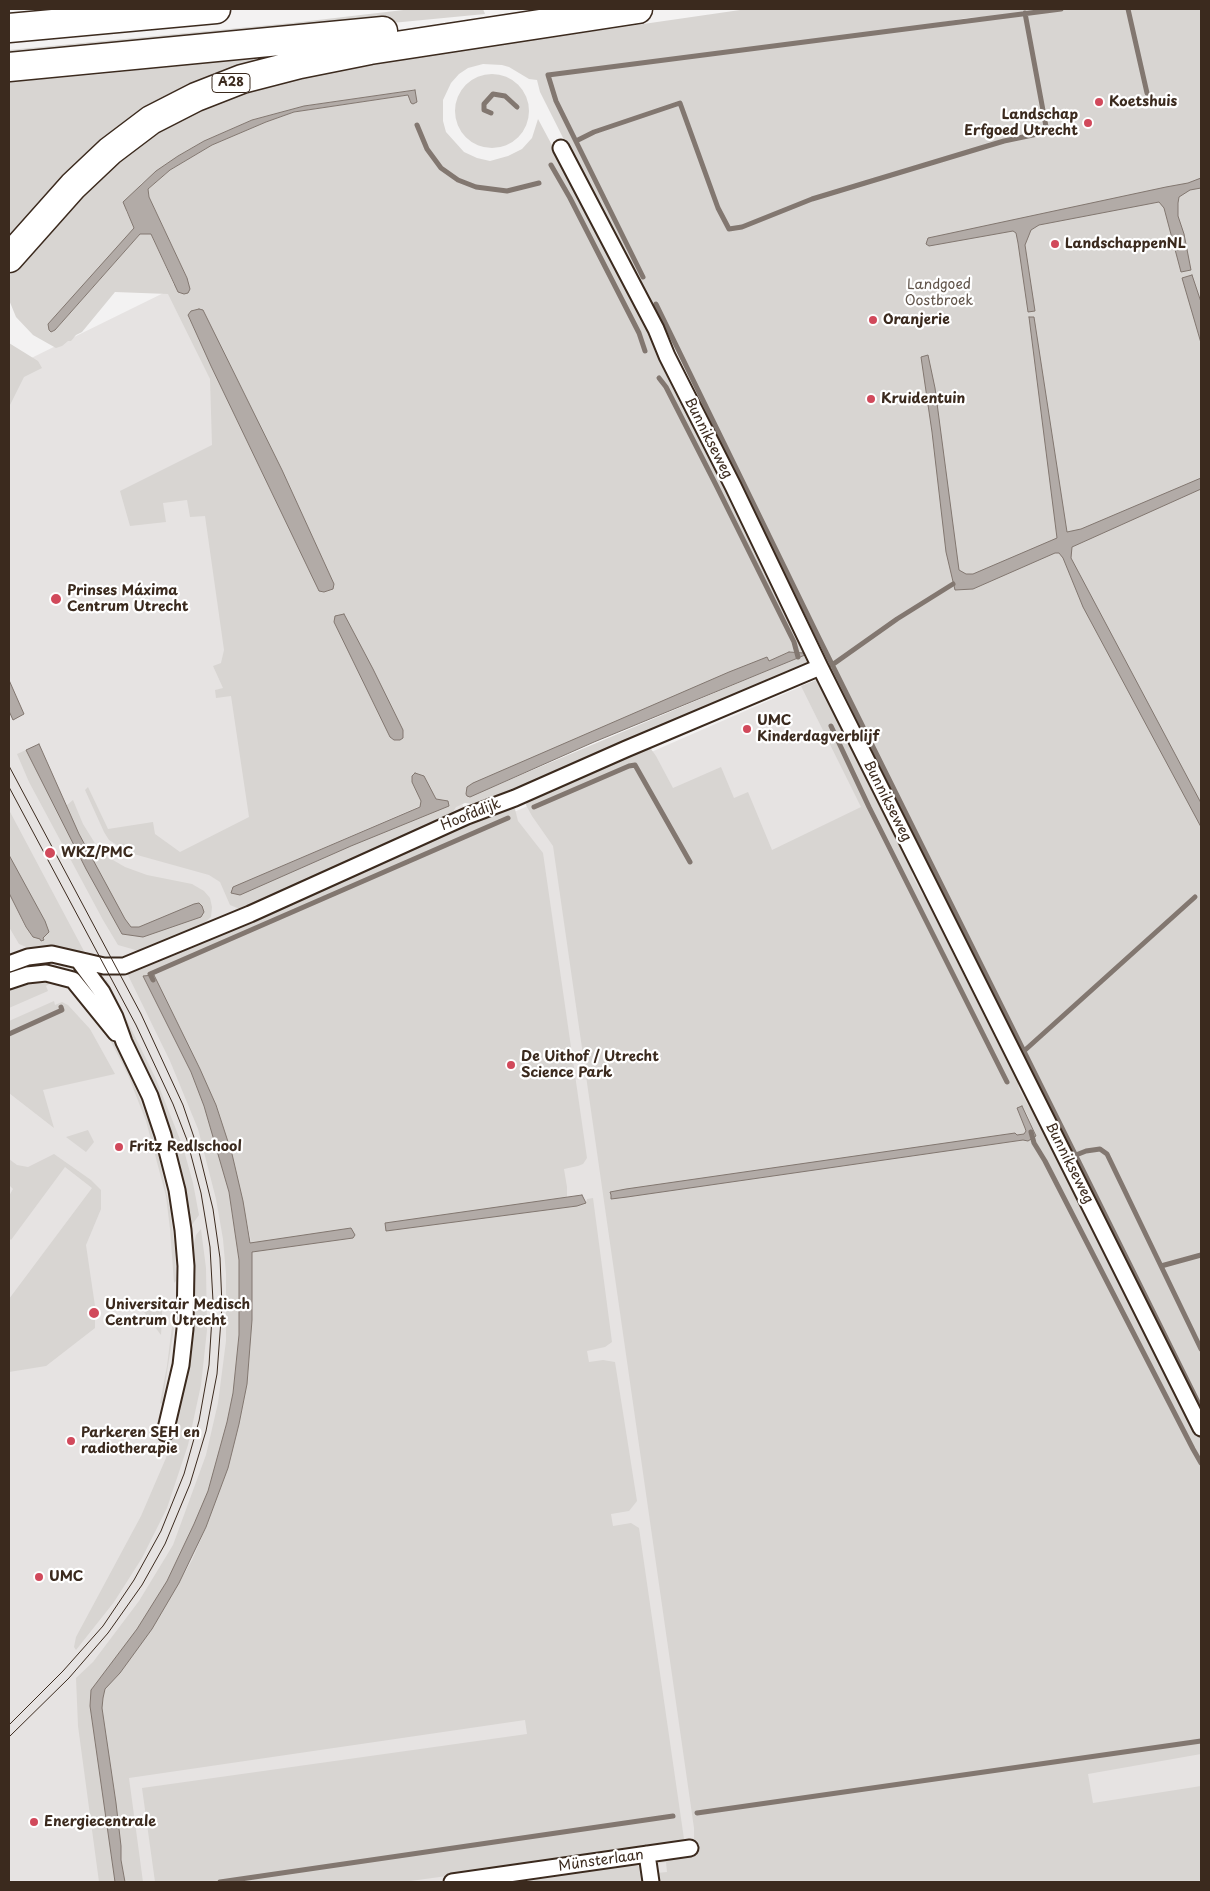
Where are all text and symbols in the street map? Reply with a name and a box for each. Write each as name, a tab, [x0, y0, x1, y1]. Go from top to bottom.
road number: A28	[212, 74, 250, 92]
place label: Koetshuis	[1109, 94, 1177, 110]
marker: Koetshuis	[1093, 96, 1105, 108]
place label: Landschap Erfgoed Utrecht	[964, 107, 1078, 140]
marker: Landschap Erfgoed Utrecht	[1082, 117, 1094, 129]
place label: LandschappenNL	[1065, 236, 1186, 252]
marker: LandschappenNL	[1049, 238, 1061, 250]
park label: Landgoed Oostbroek	[905, 277, 973, 310]
place label: Oranjerie	[883, 312, 950, 328]
marker: Oranjerie	[867, 314, 879, 326]
place label: Kruidentuin	[881, 391, 965, 407]
marker: Kruidentuin	[865, 393, 877, 405]
street label: Bunnikseweg	[680, 395, 736, 481]
place label: Prinses Máxima Centrum Utrecht	[67, 583, 189, 616]
marker: Prinses Máxima Centrum Utrecht	[49, 592, 63, 606]
place label: UMC Kinderdagverblijf	[757, 713, 879, 746]
marker: UMC Kinderdagverblijf	[741, 723, 753, 735]
street label: Bunnikseweg	[859, 758, 915, 844]
street label: Hoofddijk	[439, 795, 503, 835]
place label: WKZ/PMC	[61, 845, 133, 861]
marker: WKZ/PMC	[43, 846, 57, 860]
place label: De Uithof / Utrecht Science Park	[521, 1049, 659, 1082]
marker: De Uithof / Utrecht Science Park	[505, 1059, 517, 1071]
street label: Bunnikseweg	[1041, 1120, 1097, 1206]
place label: Fritz Redlschool	[129, 1139, 242, 1155]
marker: Fritz Redlschool	[113, 1141, 125, 1153]
place label: Universitair Medisch Centrum Utrecht	[105, 1297, 250, 1330]
marker: Universitair Medisch Centrum Utrecht	[87, 1306, 101, 1320]
place label: Parkeren SEH en radiotherapie	[81, 1425, 200, 1458]
marker: Parkeren SEH en radiotherapie	[65, 1435, 77, 1447]
place label: UMC	[49, 1569, 83, 1585]
marker: UMC	[33, 1571, 45, 1583]
place label: Energiecentrale	[44, 1814, 156, 1830]
marker: Energiecentrale	[28, 1816, 40, 1828]
street label: Münsterlaan	[557, 1847, 645, 1875]

